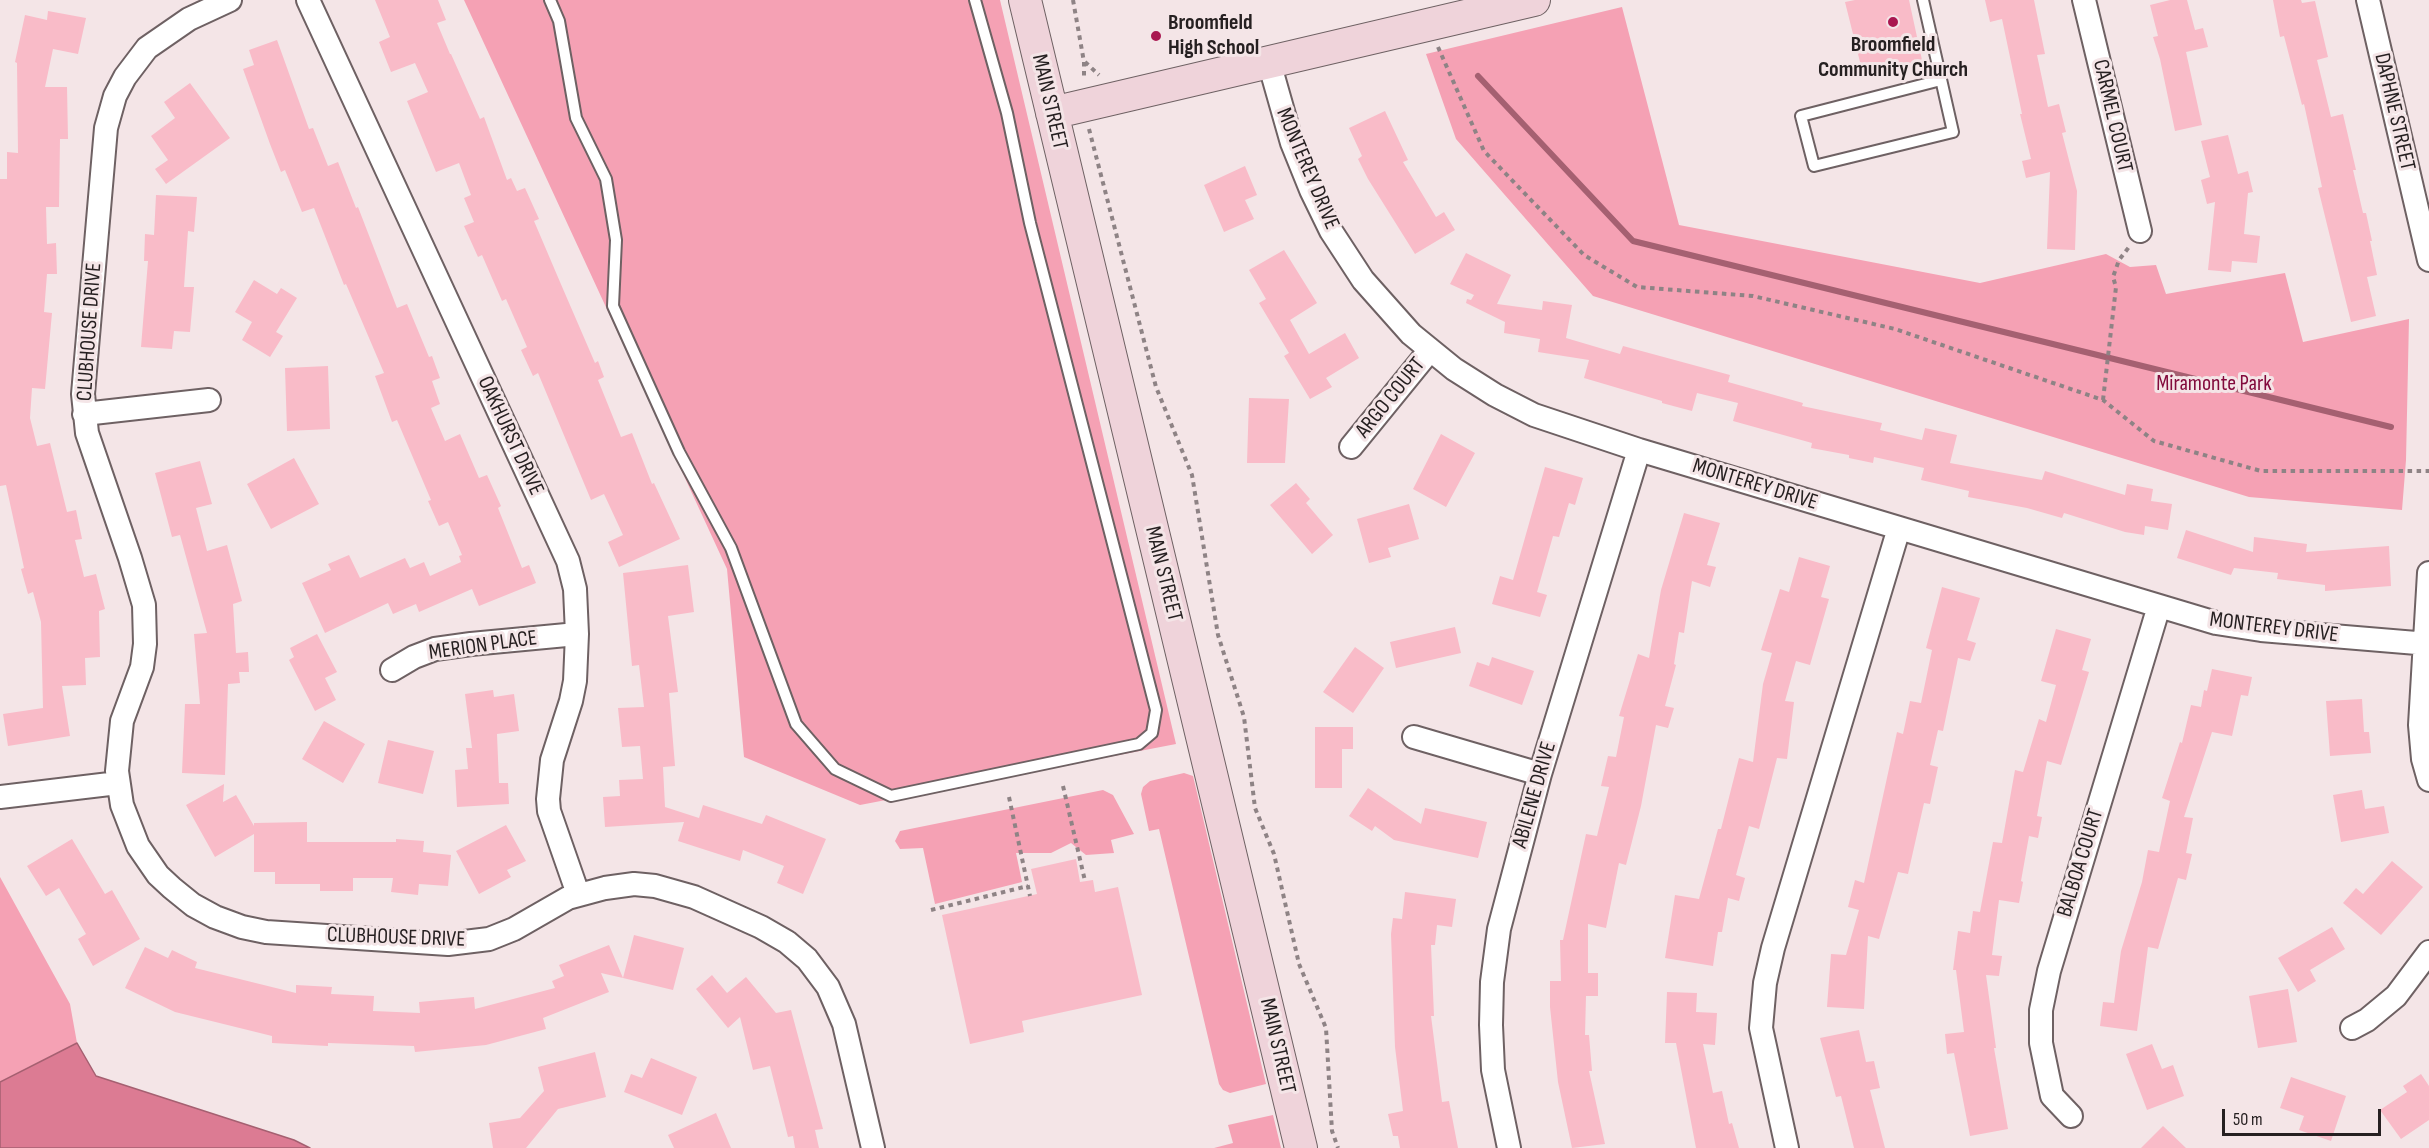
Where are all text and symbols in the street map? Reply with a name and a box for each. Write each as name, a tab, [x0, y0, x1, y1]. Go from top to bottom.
place label: Broomfield High School	[1168, 10, 1259, 62]
marker: Broomfield Community Church	[1886, 15, 1900, 29]
marker: Broomfield High School	[1149, 29, 1163, 43]
place label: Broomfield Community Church	[1818, 32, 1968, 84]
street label: DAPHNE STREET	[2368, 51, 2420, 173]
street label: MAIN STREET	[1025, 52, 1073, 152]
street label: CARMEL COURT	[2086, 57, 2138, 175]
street label: MONTEREY DRIVE	[1270, 104, 1344, 234]
street label: CLUBHOUSE DRIVE	[72, 262, 108, 402]
street label: ARGO COURT	[1351, 352, 1431, 444]
park label: Miramonte Park	[2156, 371, 2272, 397]
street label: OAKHURST DRIVE	[471, 372, 549, 500]
street label: MONTEREY DRIVE	[1689, 453, 1821, 517]
street label: MAIN STREET	[1138, 524, 1188, 624]
street label: MONTEREY DRIVE	[2208, 607, 2340, 649]
street label: MERION PLACE	[427, 625, 539, 667]
street label: ABILENE DRIVE	[1507, 739, 1563, 851]
street label: BALBOA COURT	[2052, 806, 2110, 920]
street label: CLUBHOUSE DRIVE	[326, 922, 466, 954]
street label: MAIN STREET	[1253, 996, 1301, 1096]
scale bar	[2225, 1097, 2384, 1135]
text: 50 m	[2233, 1109, 2263, 1130]

